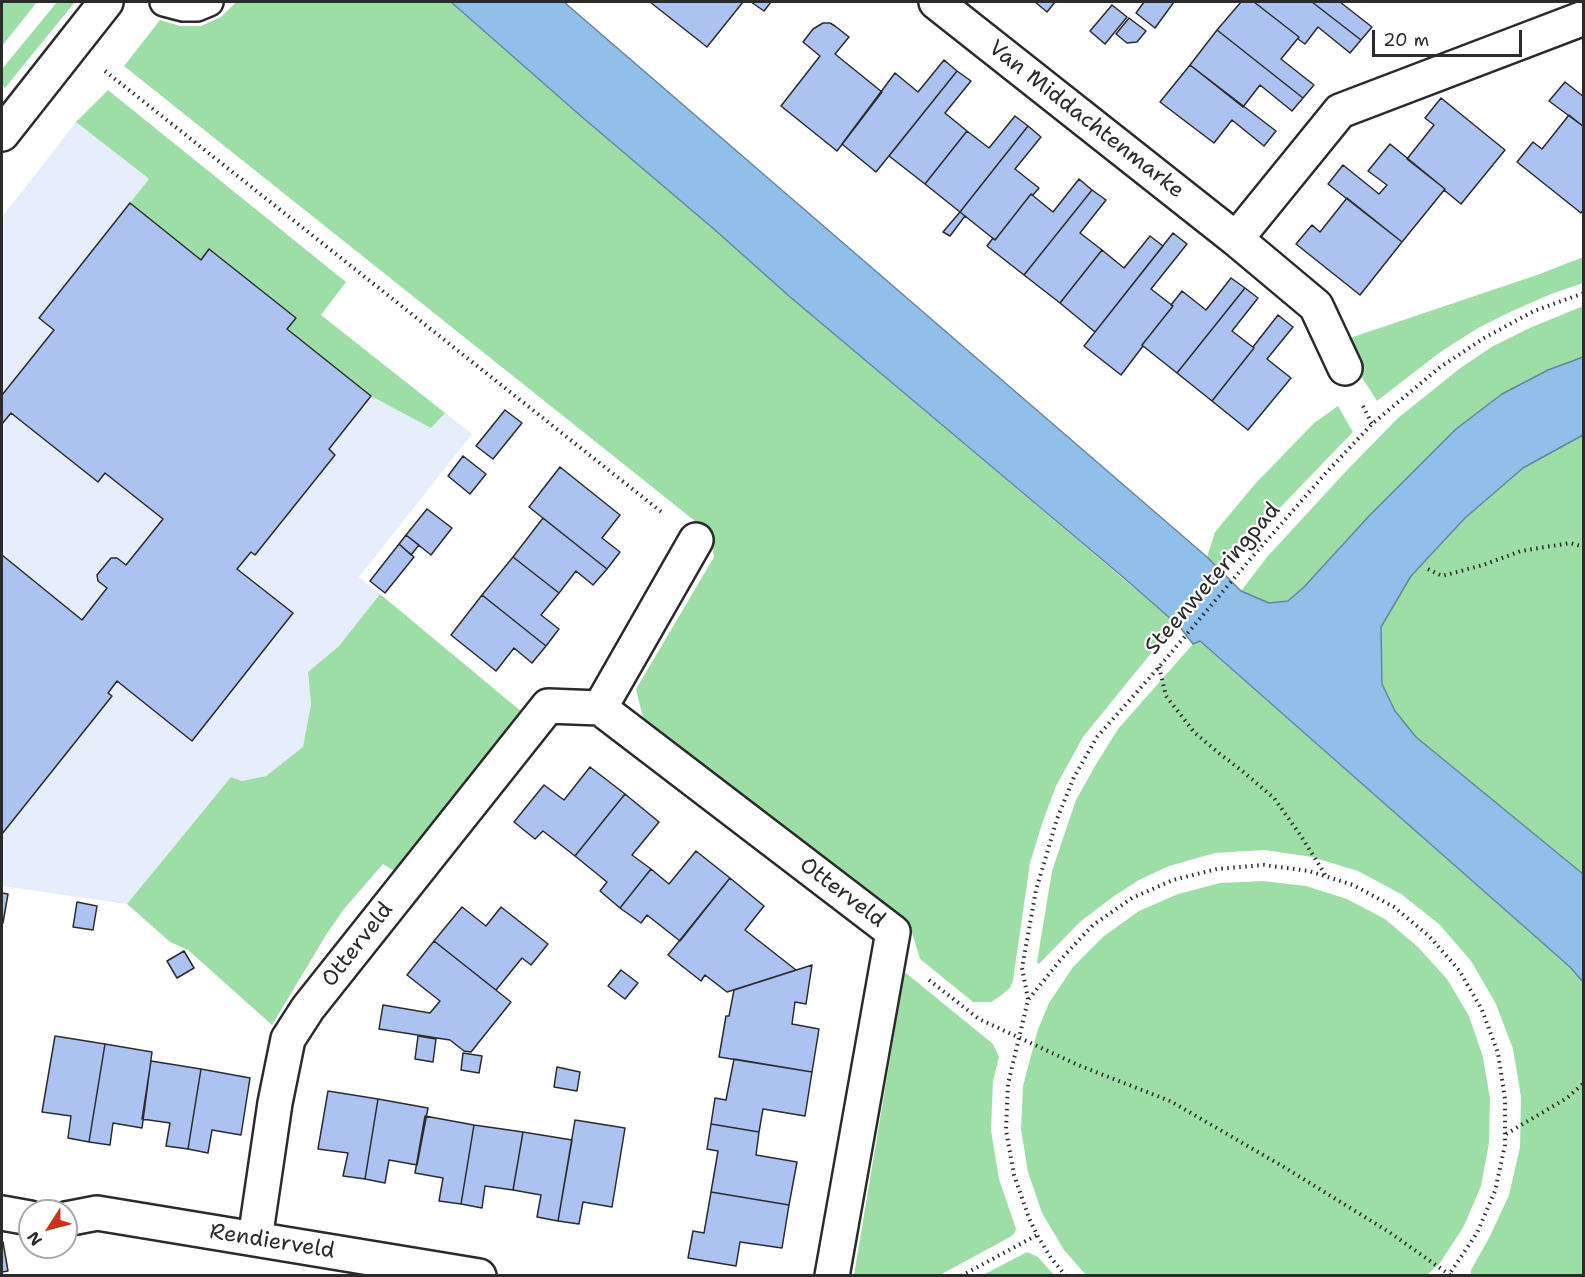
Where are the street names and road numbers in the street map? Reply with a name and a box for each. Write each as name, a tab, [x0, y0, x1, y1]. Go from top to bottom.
street label: Van Middachtenmarke	[983, 35, 1189, 205]
street label: Steenweteringpad	[1140, 498, 1286, 660]
street label: Otterveld	[794, 852, 890, 934]
street label: Otterveld	[317, 897, 399, 993]
street label: Rendierveld	[208, 1219, 336, 1265]

